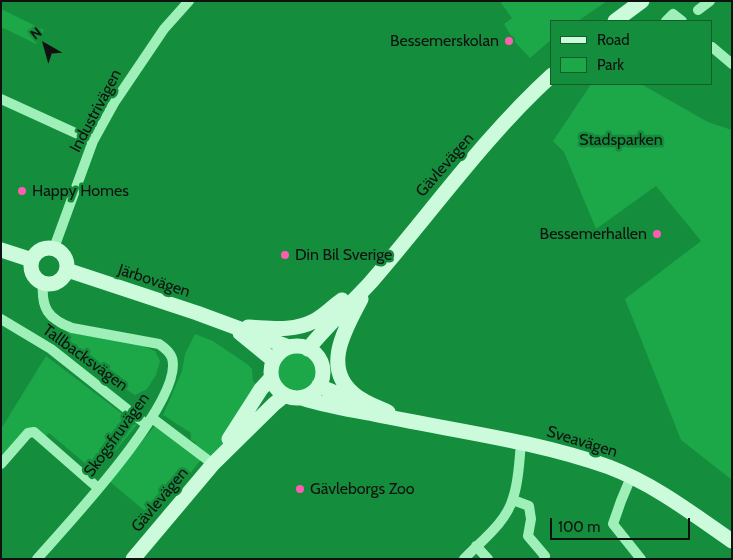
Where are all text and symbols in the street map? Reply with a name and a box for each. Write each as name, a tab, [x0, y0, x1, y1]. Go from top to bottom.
north arrow	[20, 20, 70, 70]
legend	[550, 20, 713, 85]
text: N	[26, 23, 45, 43]
place label: Bessemerskolan	[390, 31, 499, 51]
text: Road	[597, 31, 630, 49]
marker: Bessemerskolan	[503, 35, 515, 47]
text: Park	[597, 56, 624, 74]
street label: Industrivägen	[66, 66, 126, 156]
street label: Gävlevägen	[412, 129, 478, 201]
park label: Stadsparken	[579, 130, 663, 150]
place label: Happy Homes	[32, 181, 129, 201]
marker: Happy Homes	[16, 185, 28, 197]
place label: Bessemerhallen	[540, 224, 647, 244]
marker: Bessemerhallen	[651, 228, 663, 240]
place label: Din Bil Sverige	[295, 245, 392, 265]
marker: Din Bil Sverige	[279, 249, 291, 261]
street label: Järbovägen	[115, 260, 193, 302]
street label: Tallbacksvägen	[39, 321, 131, 395]
street label: Skogsfruvägen	[80, 389, 154, 481]
street label: Sveavägen	[544, 422, 620, 462]
street label: Gävlevägen	[127, 464, 193, 536]
place label: Gävleborgs Zoo	[310, 479, 415, 499]
marker: Gävleborgs Zoo	[294, 483, 306, 495]
scale bar	[553, 508, 693, 540]
text: 100 m	[558, 518, 600, 536]

